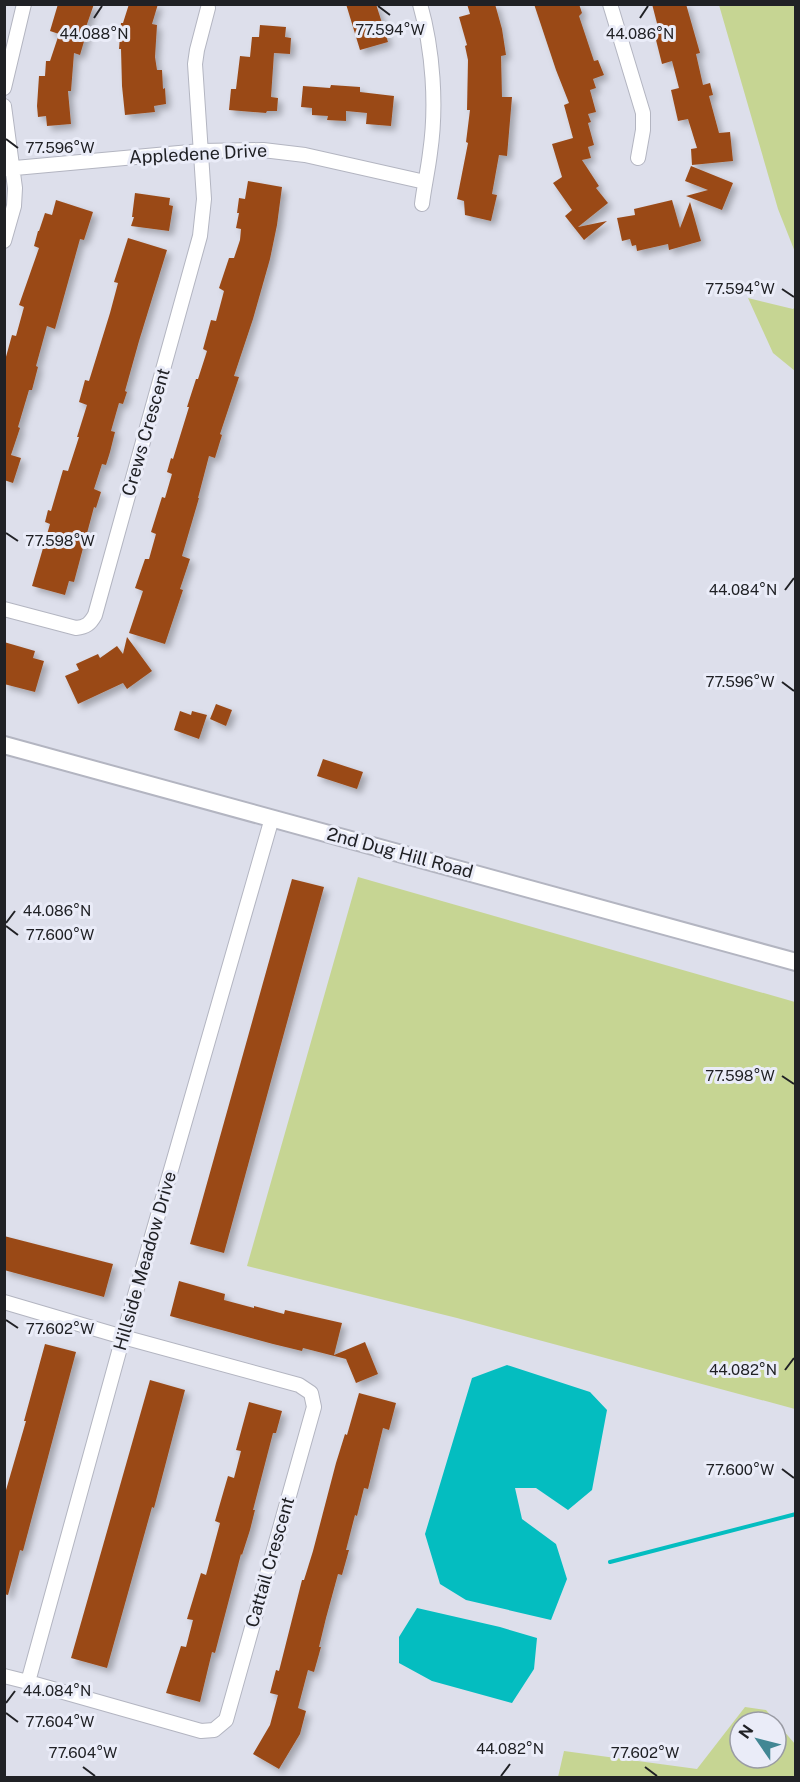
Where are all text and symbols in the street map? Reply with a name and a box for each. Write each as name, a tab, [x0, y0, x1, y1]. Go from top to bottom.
text: 77.594°W	[355, 21, 425, 38]
text: 44.088°N	[60, 25, 128, 42]
text: 44.086°N	[606, 25, 674, 42]
text: 77.596°W	[25, 139, 95, 156]
street label: Appledene Drive	[128, 139, 268, 168]
text: 77.594°W	[705, 280, 775, 297]
street label: Crews Crescent	[117, 365, 174, 498]
text: 77.598°W	[25, 532, 95, 549]
text: 44.084°N	[709, 581, 777, 598]
text: 77.596°W	[705, 673, 775, 690]
street label: 2nd Dug Hill Road	[325, 823, 476, 882]
text: 44.086°N	[23, 902, 91, 919]
text: 77.600°W	[26, 926, 94, 943]
text: 77.598°W	[705, 1067, 775, 1084]
street label: Hillside Meadow Drive	[109, 1169, 180, 1353]
text: 77.602°W	[26, 1320, 94, 1337]
text: 44.082°N	[709, 1361, 777, 1378]
text: 77.600°W	[706, 1461, 774, 1478]
street label: Cattail Crescent	[241, 1494, 298, 1629]
text: 44.084°N	[23, 1682, 91, 1699]
north arrow	[728, 1710, 788, 1770]
text: 77.604°W	[26, 1713, 94, 1730]
text: N	[735, 1721, 757, 1742]
text: 44.082°N	[476, 1740, 544, 1757]
text: 77.604°W	[49, 1744, 117, 1761]
text: 77.602°W	[611, 1744, 679, 1761]

